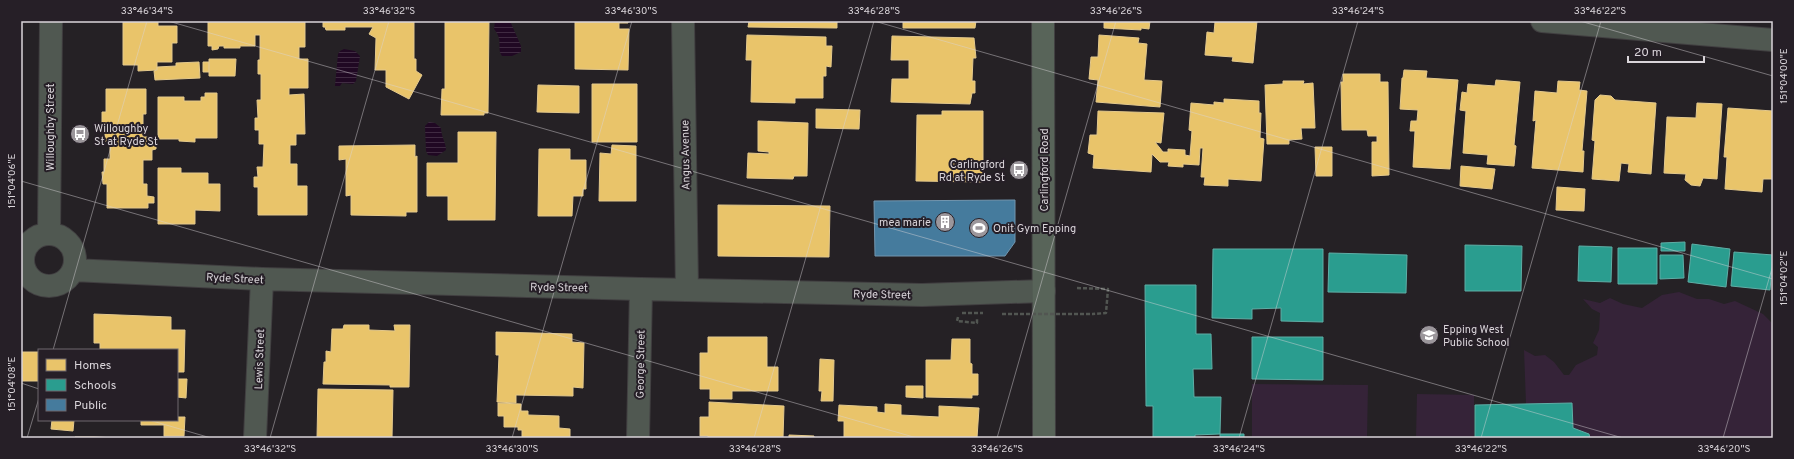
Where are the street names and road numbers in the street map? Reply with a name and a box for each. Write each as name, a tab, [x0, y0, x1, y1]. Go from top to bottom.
street label: Willoughby Street	[44, 83, 58, 171]
street label: Angus Avenue	[678, 120, 694, 190]
street label: Carlingford Road	[1038, 128, 1052, 212]
street label: Ryde Street	[206, 270, 264, 288]
street label: Ryde Street	[530, 280, 588, 296]
street label: Ryde Street	[853, 287, 911, 303]
street label: Lewis Street	[252, 328, 268, 390]
street label: George Street	[633, 330, 649, 398]

